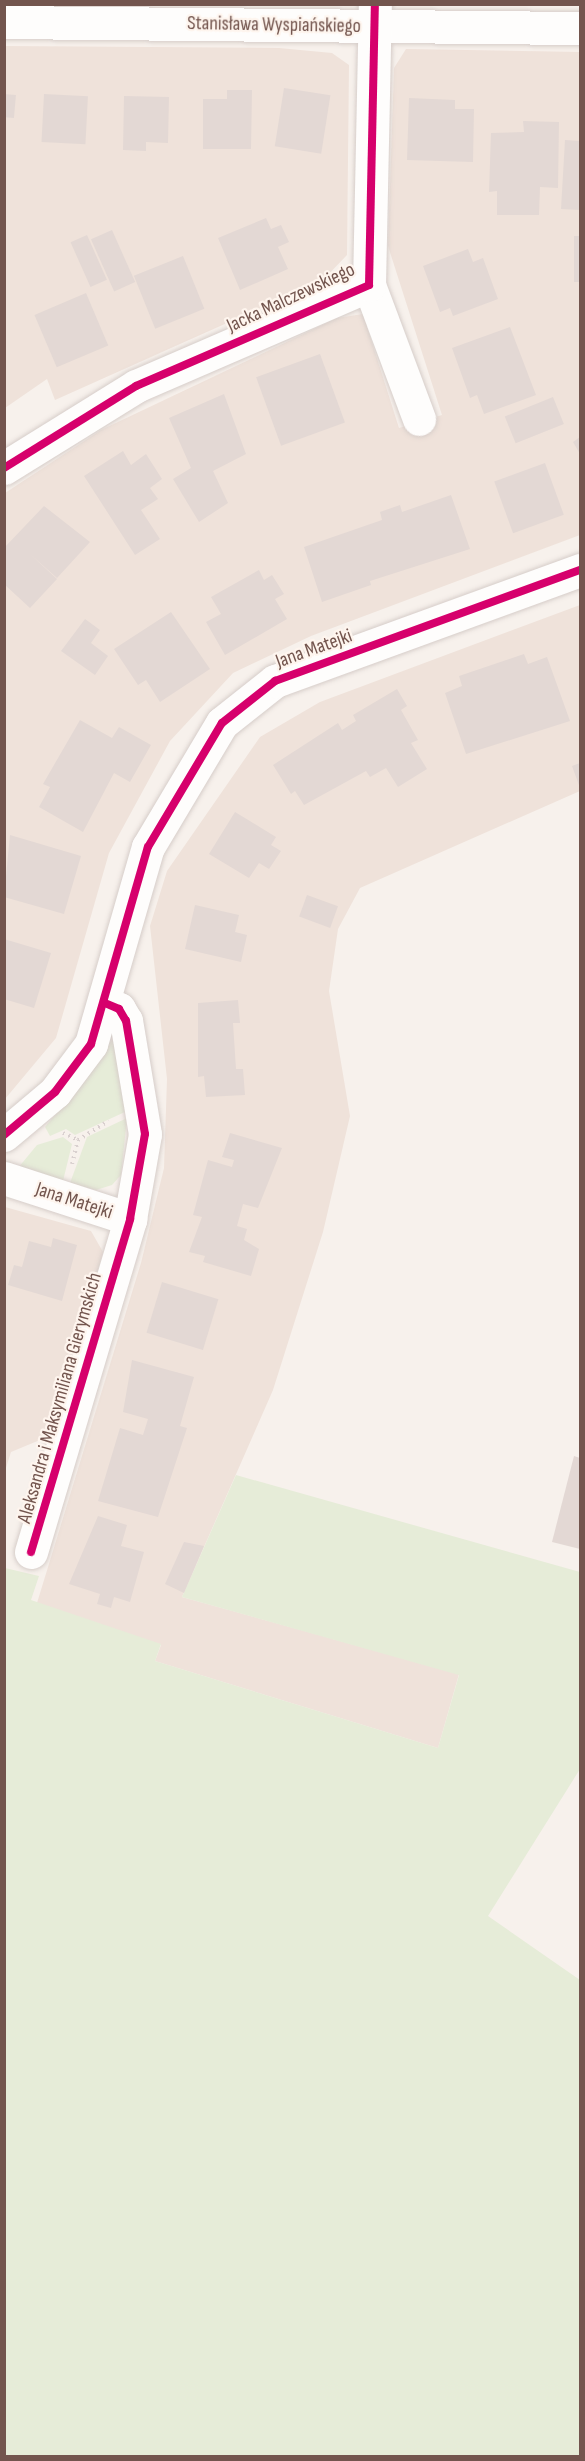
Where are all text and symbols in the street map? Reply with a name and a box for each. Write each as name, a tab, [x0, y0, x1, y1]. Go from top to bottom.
street label: Stanisława Wyspiańskiego	[187, 11, 361, 39]
street label: Jacka Malczewskiego	[223, 258, 359, 338]
street label: Jana Matejki	[272, 624, 356, 674]
street label: Jana Matejki	[32, 1177, 116, 1225]
street label: Aleksandra i Maksymiliana Gierymskich	[13, 1270, 107, 1526]

